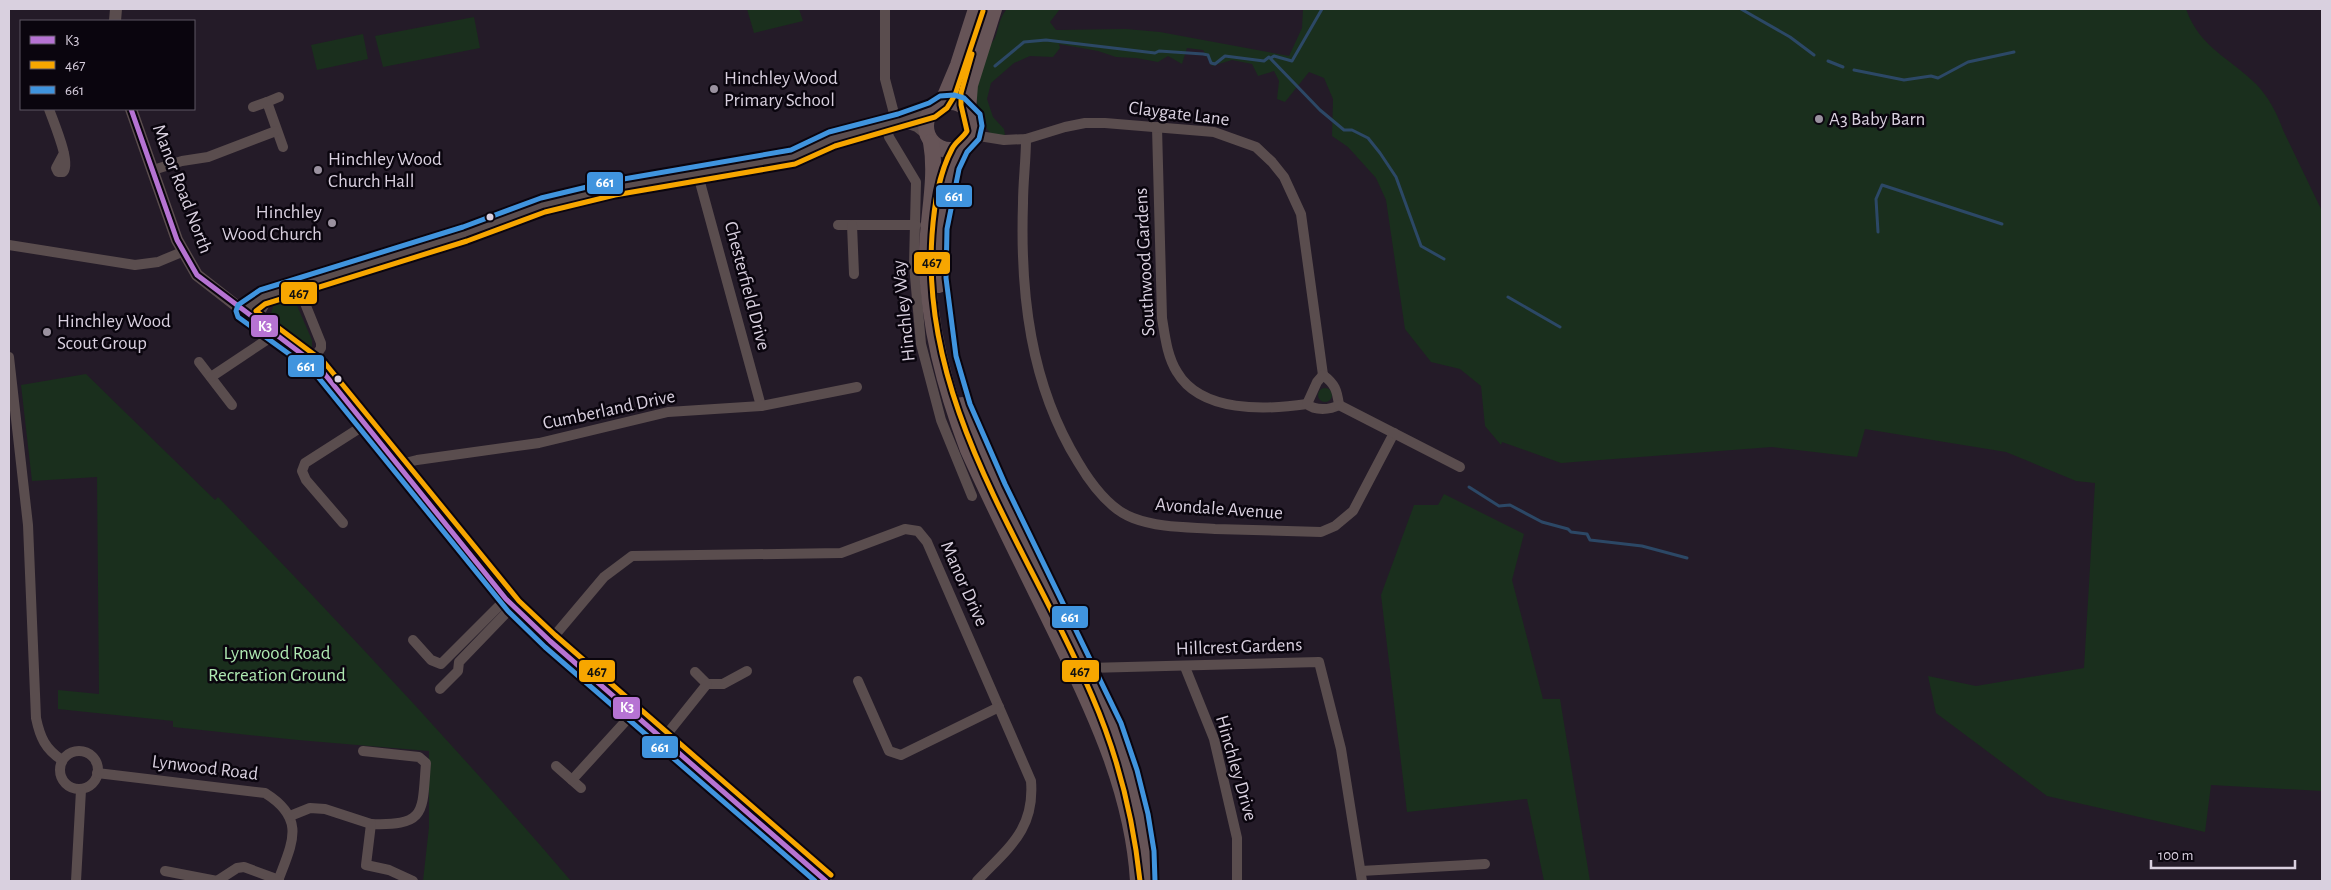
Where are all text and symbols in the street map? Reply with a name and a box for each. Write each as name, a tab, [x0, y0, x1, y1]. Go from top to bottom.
legend	[20, 20, 195, 110]
text: K3	[65, 33, 79, 48]
text: 467	[65, 58, 86, 73]
place label: Hinchley Wood Primary School	[724, 69, 838, 110]
text: 661	[65, 83, 84, 98]
marker: Hinchley Wood Primary School	[708, 83, 720, 95]
street label: Claygate Lane	[1128, 98, 1230, 130]
place label: A3 Baby Barn	[1829, 110, 1925, 129]
marker: A3 Baby Barn	[1813, 113, 1825, 125]
street label: Manor Road North	[149, 122, 215, 256]
place label: Hinchley Wood Church Hall	[328, 150, 442, 191]
marker: Hinchley Wood Church Hall	[312, 164, 324, 176]
line badge: 661	[586, 171, 624, 195]
text: 661	[596, 176, 614, 190]
line badge: 661	[935, 184, 973, 208]
street label: Southwood Gardens	[1132, 187, 1158, 337]
text: 661	[945, 190, 963, 204]
place label: Hinchley Wood Church	[222, 203, 322, 244]
unlabelled marker	[485, 212, 495, 222]
marker: Hinchley Wood Church	[326, 217, 338, 229]
street label: Chesterfield Drive	[721, 219, 773, 353]
line badge: 467	[913, 251, 951, 275]
text: 467	[922, 256, 942, 270]
street label: Hinchley Way	[889, 259, 919, 363]
line badge: 467	[280, 281, 318, 305]
text: 467	[289, 287, 309, 301]
place label: Hinchley Wood Scout Group	[57, 312, 171, 353]
line badge: K3	[250, 314, 279, 338]
text: K3	[258, 320, 272, 334]
marker: Hinchley Wood Scout Group	[41, 326, 53, 338]
line badge: 661	[287, 354, 325, 378]
text: 661	[297, 360, 315, 374]
unlabelled marker	[333, 374, 343, 384]
street label: Cumberland Drive	[541, 387, 677, 433]
street label: Avondale Avenue	[1155, 495, 1283, 523]
street label: Manor Drive	[937, 539, 991, 629]
line badge: 661	[1051, 605, 1089, 629]
text: 661	[1061, 611, 1079, 625]
street label: Hillcrest Gardens	[1175, 635, 1303, 659]
park label: Lynwood Road Recreation Ground	[208, 644, 346, 685]
line badge: 467	[578, 659, 616, 683]
line badge: 467	[1061, 659, 1100, 683]
text: 467	[587, 665, 607, 679]
text: 467	[1070, 665, 1090, 679]
line badge: K3	[612, 696, 641, 720]
text: K3	[620, 701, 634, 715]
street label: Hinchley Drive	[1212, 713, 1260, 823]
line badge: 661	[641, 735, 679, 759]
text: 661	[651, 741, 669, 755]
street label: Lynwood Road	[151, 752, 259, 784]
scale bar	[2151, 838, 2295, 870]
text: 100 m	[2158, 848, 2193, 863]

